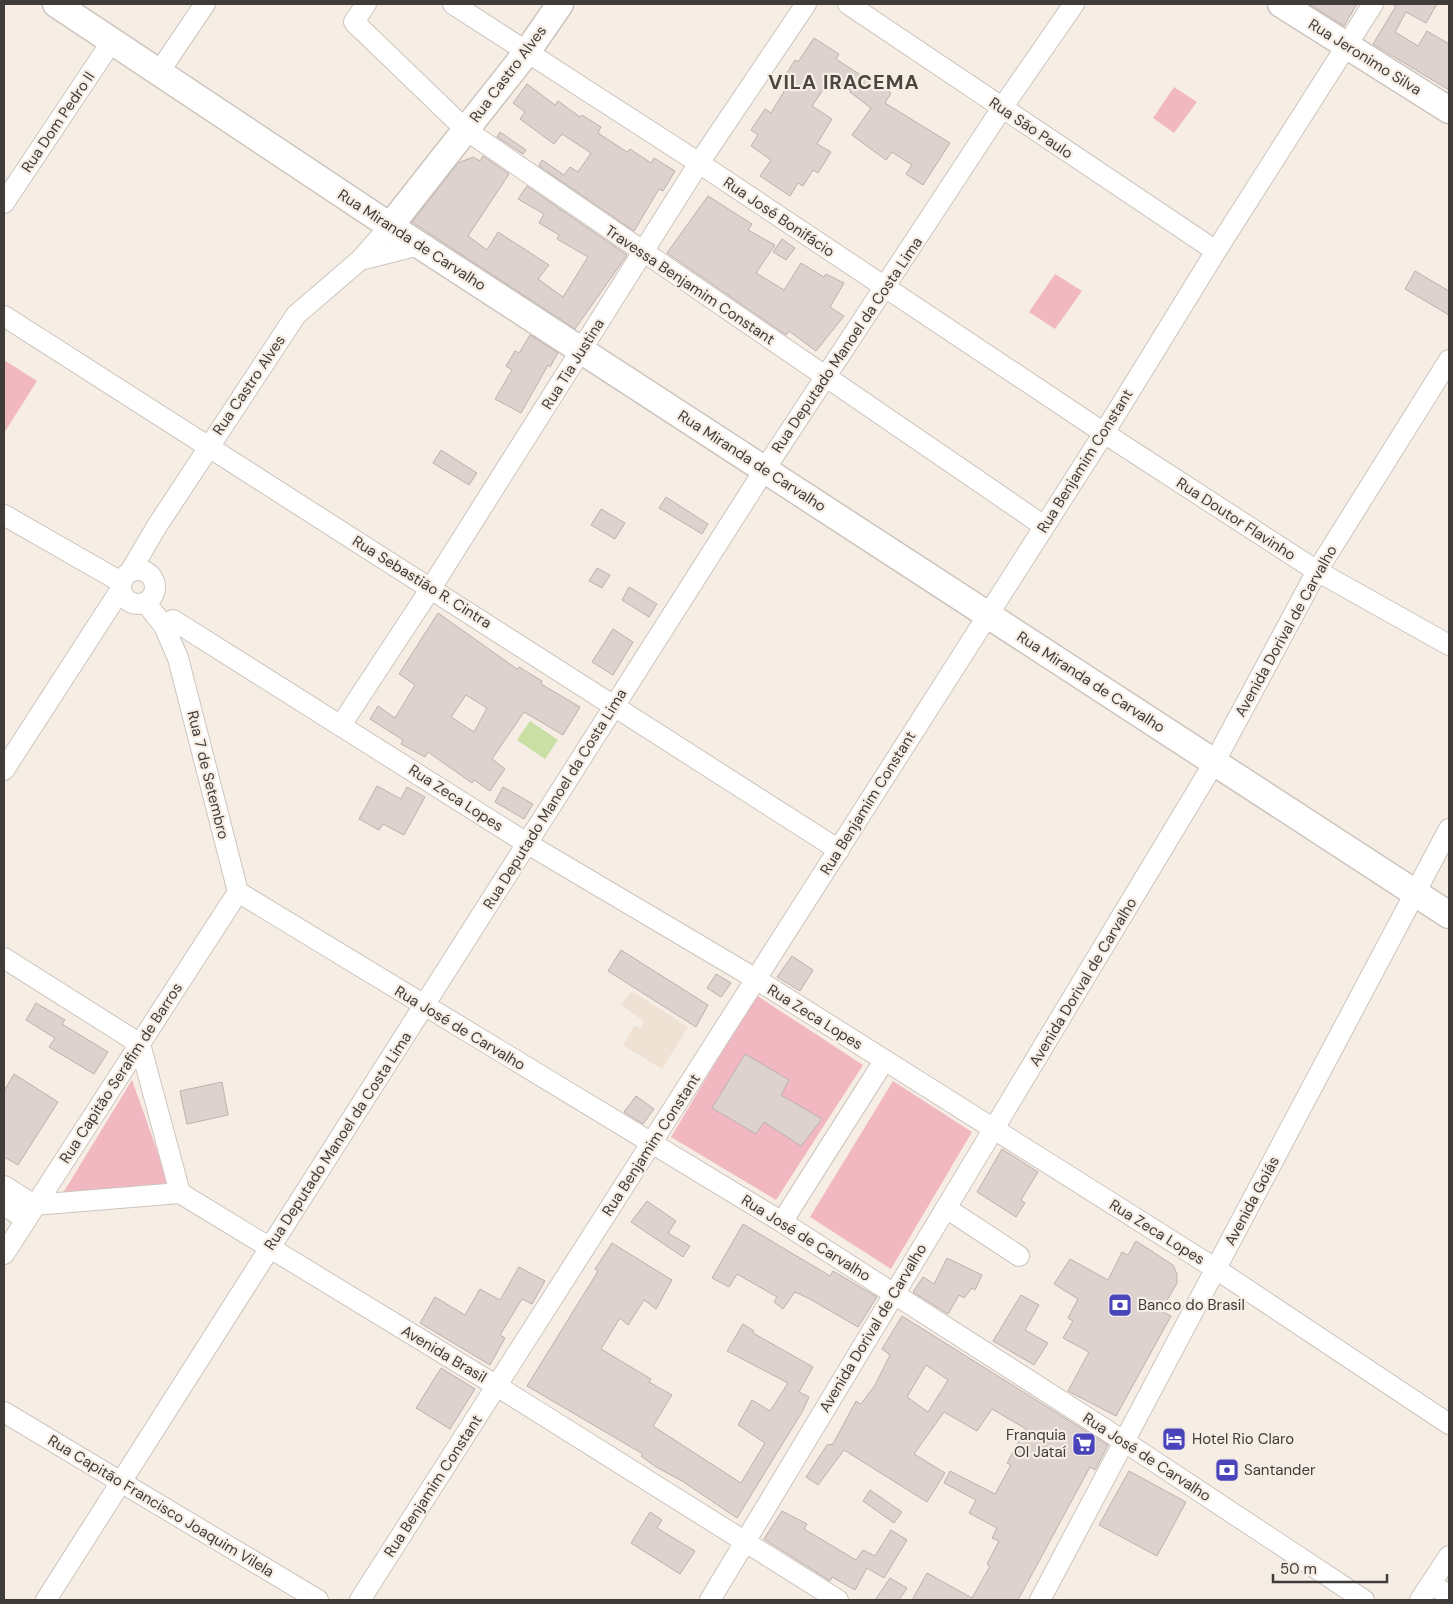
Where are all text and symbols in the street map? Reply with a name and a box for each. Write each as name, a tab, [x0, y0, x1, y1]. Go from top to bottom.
street label: Rua Jeronimo Silva	[1305, 14, 1425, 100]
street label: Rua Castro Alves	[465, 21, 551, 127]
street label: Rua Dom Pedro II	[17, 68, 99, 176]
district label: VILA IRACEMA	[768, 69, 920, 95]
street label: Rua São Paulo	[985, 93, 1077, 163]
street label: Rua José Bonifácio	[719, 172, 839, 262]
street label: Rua Miranda de Carvalho	[334, 185, 490, 295]
street label: Travessa Benjamim Constant	[601, 221, 779, 349]
street label: Rua Deputado Manoel da Costa Lima	[767, 233, 927, 457]
street label: Rua Tia Justina	[537, 315, 609, 413]
street label: Rua Castro Alves	[208, 331, 290, 439]
street label: Rua Benjamim Constant	[1033, 385, 1138, 537]
street label: Rua Miranda de Carvalho	[674, 406, 830, 516]
street label: Rua Doutor Flavinho	[1172, 473, 1300, 565]
street label: Rua Sebastião R. Cintra	[349, 531, 495, 633]
street label: Avenida Dorival de Carvalho	[1230, 542, 1342, 720]
street label: Rua Miranda de Carvalho	[1013, 627, 1169, 737]
street label: Rua Deputado Manoel da Costa Lima	[479, 685, 631, 913]
street label: Rua 7 de Setembro	[182, 709, 234, 841]
street label: Rua Benjamim Constant	[816, 727, 921, 879]
street label: Rua Zeca Lopes	[405, 760, 507, 836]
street label: Avenida Dorival de Carvalho	[1025, 894, 1141, 1070]
street label: Rua Capitão Serafim de Barros	[55, 979, 187, 1167]
street label: Rua Zeca Lopes	[764, 980, 866, 1054]
street label: Rua José de Carvalho	[391, 981, 529, 1075]
street label: Rua Deputado Manoel da Costa Lima	[260, 1028, 416, 1254]
street label: Rua Benjamim Constant	[597, 1070, 705, 1220]
street label: Avenida Goiás	[1220, 1153, 1284, 1249]
street label: Rua José de Carvalho	[738, 1190, 875, 1286]
street label: Rua Zeca Lopes	[1106, 1195, 1208, 1269]
street label: Avenida Dorival de Carvalho	[815, 1240, 931, 1416]
bank icon: Banco do Brasil	[1107, 1292, 1133, 1318]
place label: Banco do Brasil	[1138, 1295, 1245, 1315]
street label: Avenida Brasil	[398, 1321, 490, 1387]
street label: Rua José de Carvalho	[1079, 1408, 1215, 1506]
street label: Rua Benjamim Constant	[379, 1411, 487, 1561]
place label: Franquia OI Jataí	[1006, 1425, 1067, 1462]
hotel icon: Hotel Rio Claro	[1161, 1426, 1187, 1452]
place label: Hotel Rio Claro	[1192, 1429, 1294, 1449]
street label: Rua Capitão Francisco Joaquim Vilela	[44, 1430, 278, 1582]
supermarket icon: Franquia OI Jataí	[1071, 1431, 1097, 1457]
bank icon: Santander	[1214, 1457, 1240, 1483]
place label: Santander	[1244, 1460, 1316, 1480]
scale bar	[1273, 1552, 1387, 1584]
text: 50 m	[1280, 1559, 1317, 1579]

